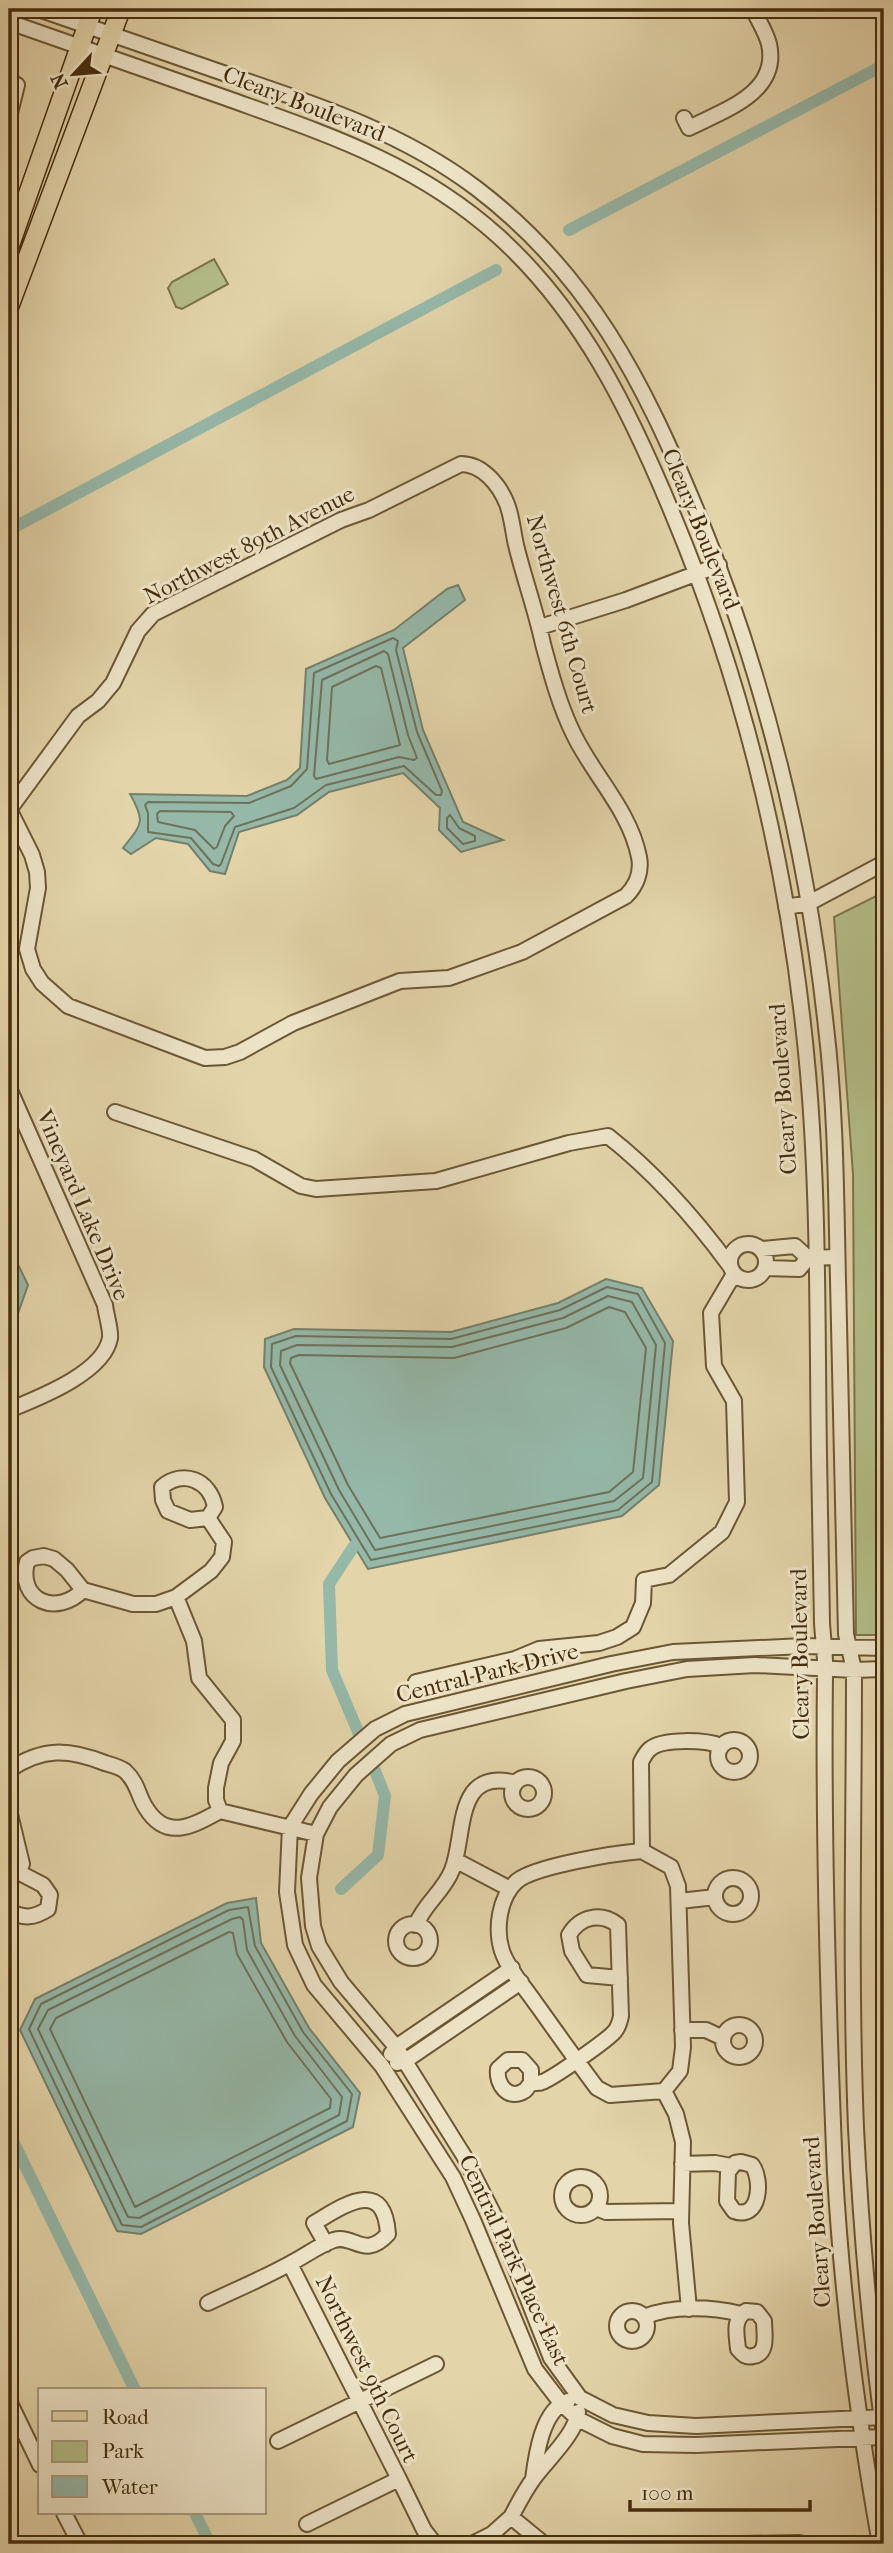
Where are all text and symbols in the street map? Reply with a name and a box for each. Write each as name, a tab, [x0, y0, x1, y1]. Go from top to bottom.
north arrow	[38, 38, 108, 108]
street label: Cleary Boulevard	[219, 61, 389, 147]
text: N	[46, 69, 73, 92]
street label: Cleary Boulevard	[656, 445, 746, 614]
street label: Northwest 89th Avenue	[139, 480, 359, 610]
street label: Northwest 6th Court	[521, 512, 603, 716]
street label: Cleary Boulevard	[764, 1002, 802, 1175]
street label: Vineyard Lake Drive	[30, 1105, 135, 1304]
street label: Cleary Boulevard	[785, 1568, 815, 1740]
street label: Central Park Drive	[393, 1637, 581, 1709]
street label: Cleary Boulevard	[798, 2135, 836, 2308]
street label: Central Park Place East	[453, 2150, 575, 2370]
street label: Northwest 9th Court	[310, 2271, 424, 2467]
legend	[38, 2388, 266, 2514]
text: Road	[102, 2405, 149, 2429]
text: Park	[102, 2439, 144, 2463]
scale bar	[630, 2469, 811, 2513]
text: Water	[101, 2475, 158, 2499]
text: 100 m	[641, 2481, 694, 2505]

